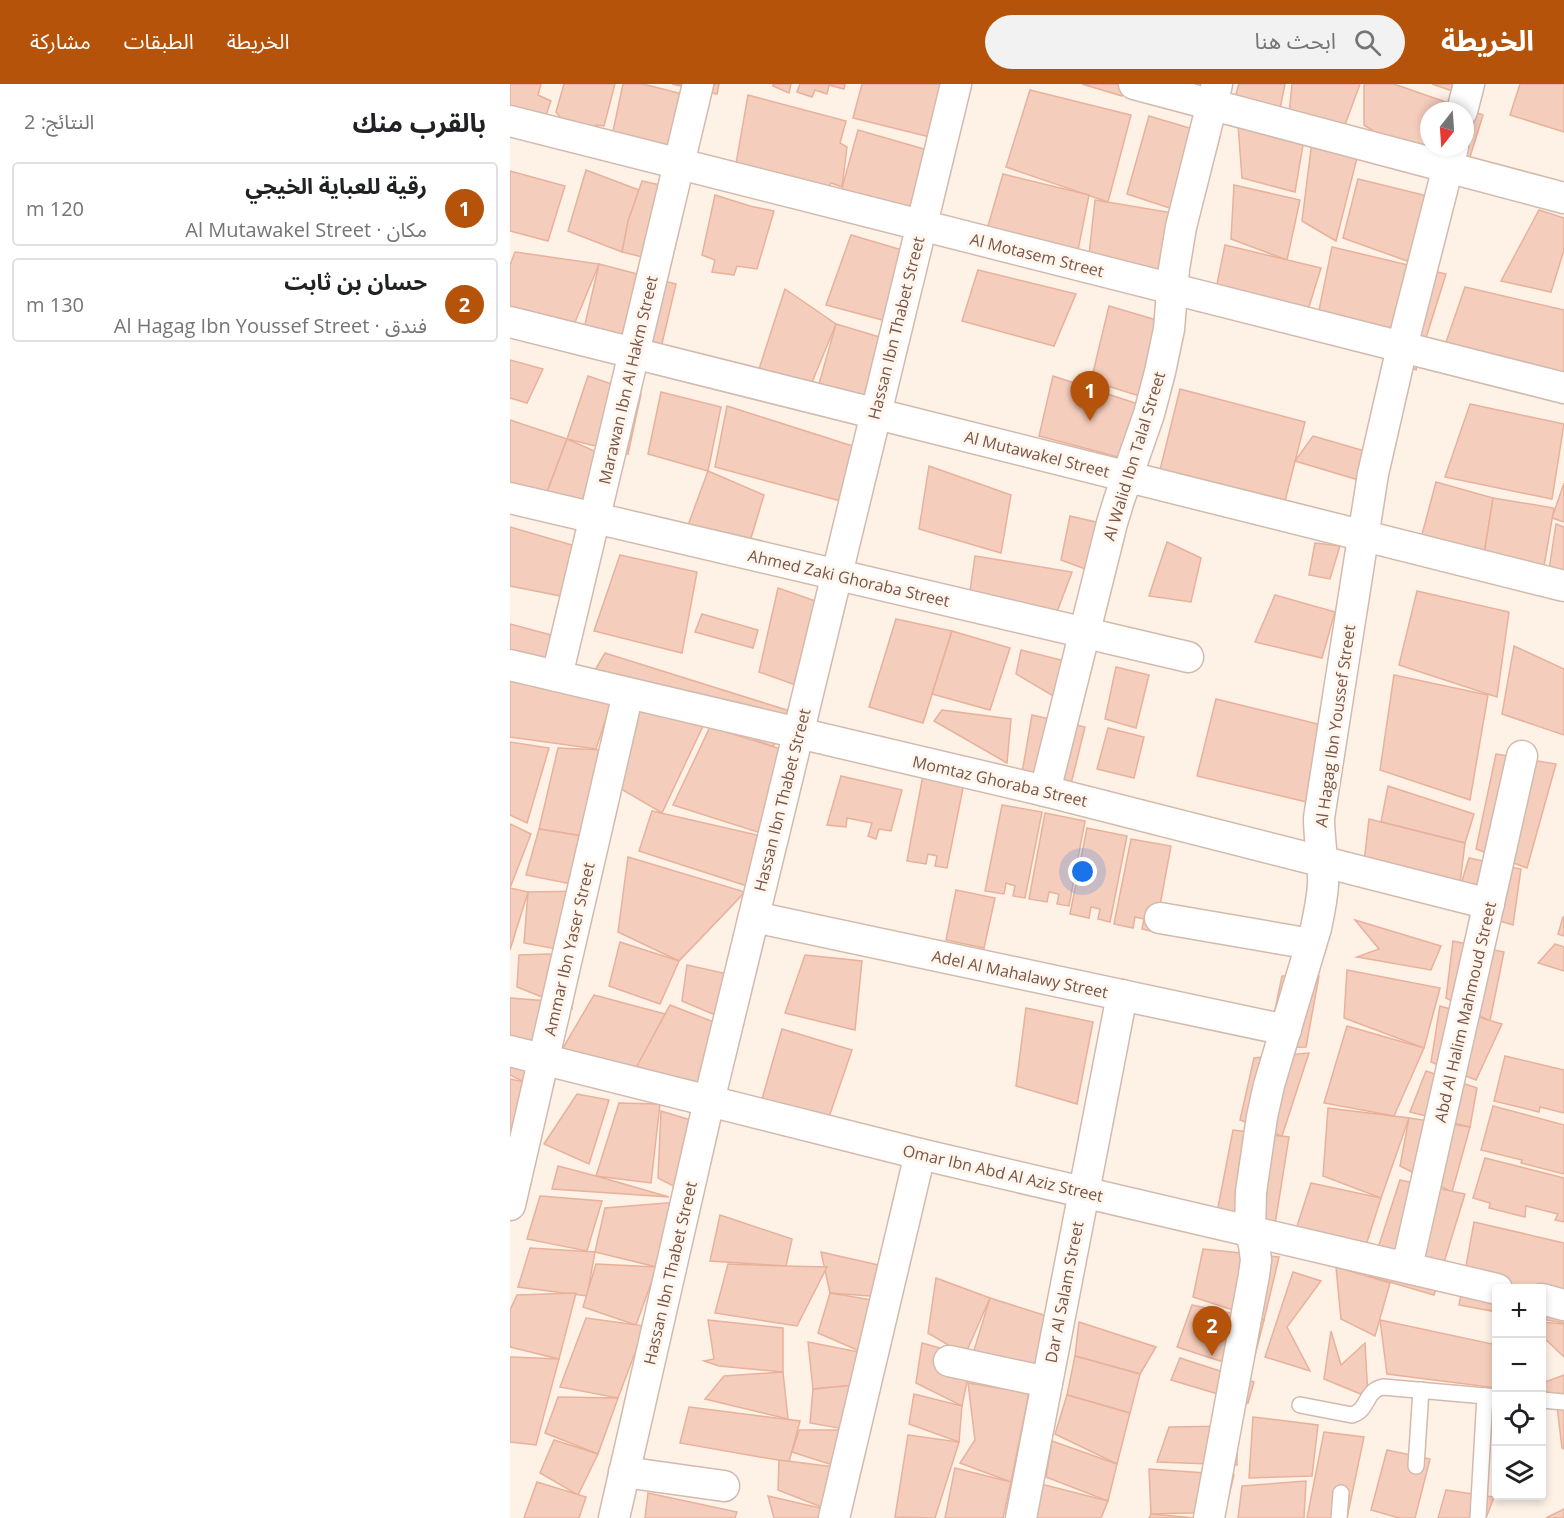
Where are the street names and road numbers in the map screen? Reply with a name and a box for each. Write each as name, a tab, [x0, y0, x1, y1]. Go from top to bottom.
street label: Al Motasem Street	[968, 228, 1107, 282]
street label: Hassan Ibn Thabet Street	[863, 234, 929, 422]
street label: Marawan Ibn Al Hakm Street	[593, 273, 663, 486]
street label: Al Walid Ibn Talal Street	[1098, 368, 1170, 543]
street label: Al Mutawakel Street	[962, 425, 1112, 483]
street label: Ahmed Zaki Ghoraba Street	[746, 544, 952, 612]
street label: Al Hagag Ibn Youssef Street	[1310, 623, 1360, 829]
street label: Hassan Ibn Thabet Street	[749, 706, 815, 894]
street label: Momtaz Ghoraba Street	[910, 750, 1090, 812]
street label: Ammar Ibn Yaser Street	[538, 860, 600, 1038]
street label: Abd Al Halim Mahmoud Street	[1429, 899, 1501, 1125]
street label: Adel Al Mahalawy Street	[930, 945, 1110, 1003]
street label: Omar Ibn Abd Al Aziz Street	[901, 1139, 1106, 1207]
street label: Hassan Ibn Thabet Street	[638, 1179, 702, 1367]
street label: Dar Al Salam Street	[1039, 1219, 1089, 1365]

